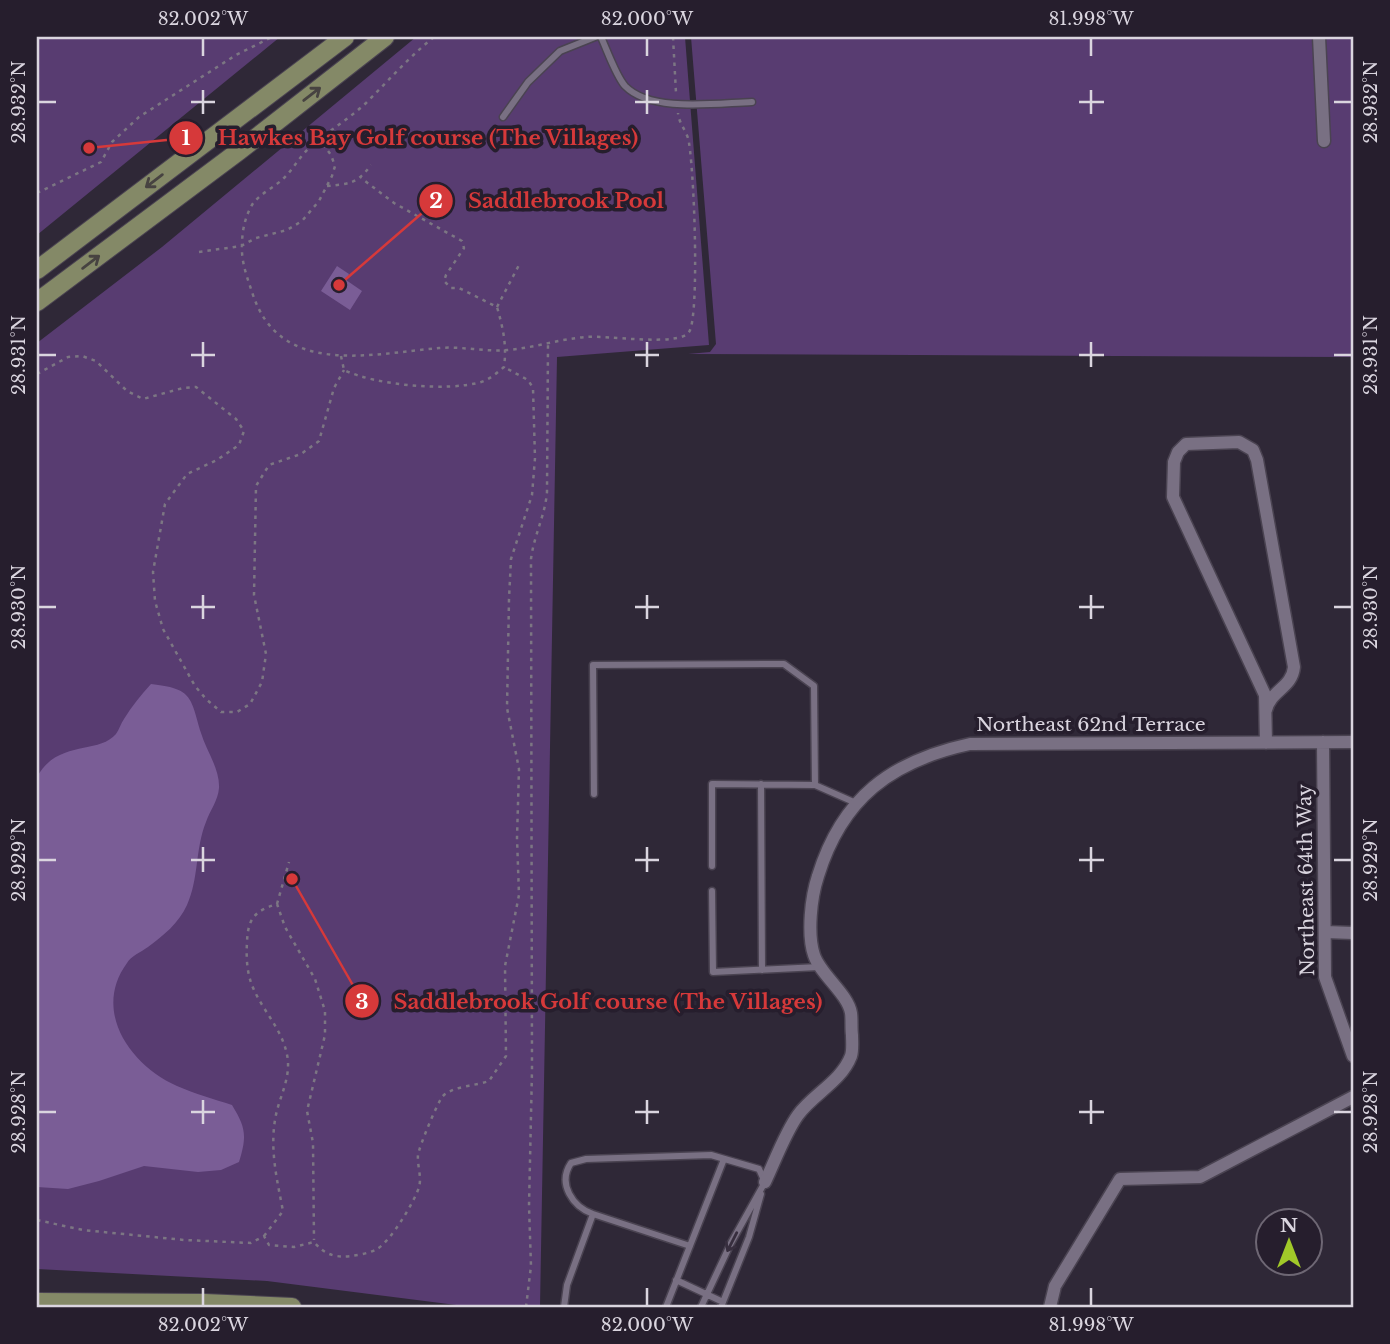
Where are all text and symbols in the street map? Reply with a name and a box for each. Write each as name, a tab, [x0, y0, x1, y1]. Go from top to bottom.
text: 82.002°W	[158, 8, 249, 30]
text: 82.000°W	[601, 8, 694, 30]
text: 81.998°W	[1048, 8, 1134, 30]
text: 28.932°N	[8, 61, 30, 143]
text: 28.932°N	[1360, 61, 1382, 143]
one-way arrow	[302, 87, 320, 102]
callout: Hawkes Bay Golf course (The Villages)	[168, 117, 653, 159]
text: 1	[181, 125, 191, 151]
text: Hawkes Bay Golf course (The Villages)	[218, 125, 638, 151]
one-way arrow	[145, 174, 164, 189]
callout: Saddlebrook Pool	[418, 180, 678, 222]
text: 2	[429, 188, 443, 214]
text: Saddlebrook Pool	[468, 188, 665, 214]
one-way arrow	[82, 254, 100, 269]
text: 28.931°N	[8, 315, 30, 395]
text: 28.931°N	[1360, 315, 1382, 395]
text: 28.930°N	[8, 565, 30, 649]
text: 28.930°N	[1360, 565, 1382, 649]
street label: Northeast 62nd Terrace	[976, 713, 1206, 736]
street label: Northeast 64th Way	[1293, 784, 1319, 976]
text: 28.929°N	[8, 818, 30, 902]
text: 28.929°N	[1360, 818, 1382, 902]
callout: Saddlebrook Golf course (The Villages)	[345, 980, 837, 1022]
text: 3	[355, 989, 369, 1015]
text: Saddlebrook Golf course (The Villages)	[394, 989, 822, 1015]
text: 28.928°N	[8, 1071, 30, 1153]
text: 28.928°N	[1360, 1071, 1382, 1153]
north arrow	[1254, 1208, 1324, 1278]
text: N	[1280, 1214, 1298, 1237]
one-way arrow	[725, 1231, 739, 1251]
text: 82.002°W	[158, 1314, 249, 1336]
text: 82.000°W	[601, 1314, 694, 1336]
text: 81.998°W	[1048, 1314, 1134, 1336]

